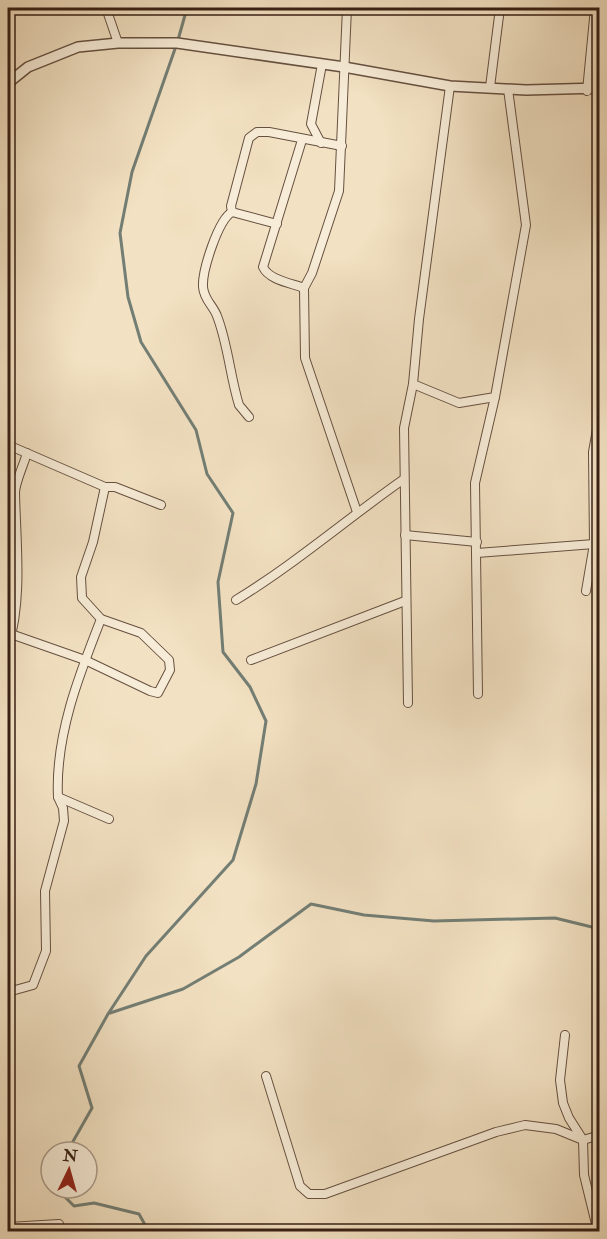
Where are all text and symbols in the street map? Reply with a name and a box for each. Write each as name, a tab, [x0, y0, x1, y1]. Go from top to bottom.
north arrow	[39, 1140, 99, 1200]
text: N	[61, 1145, 79, 1167]

